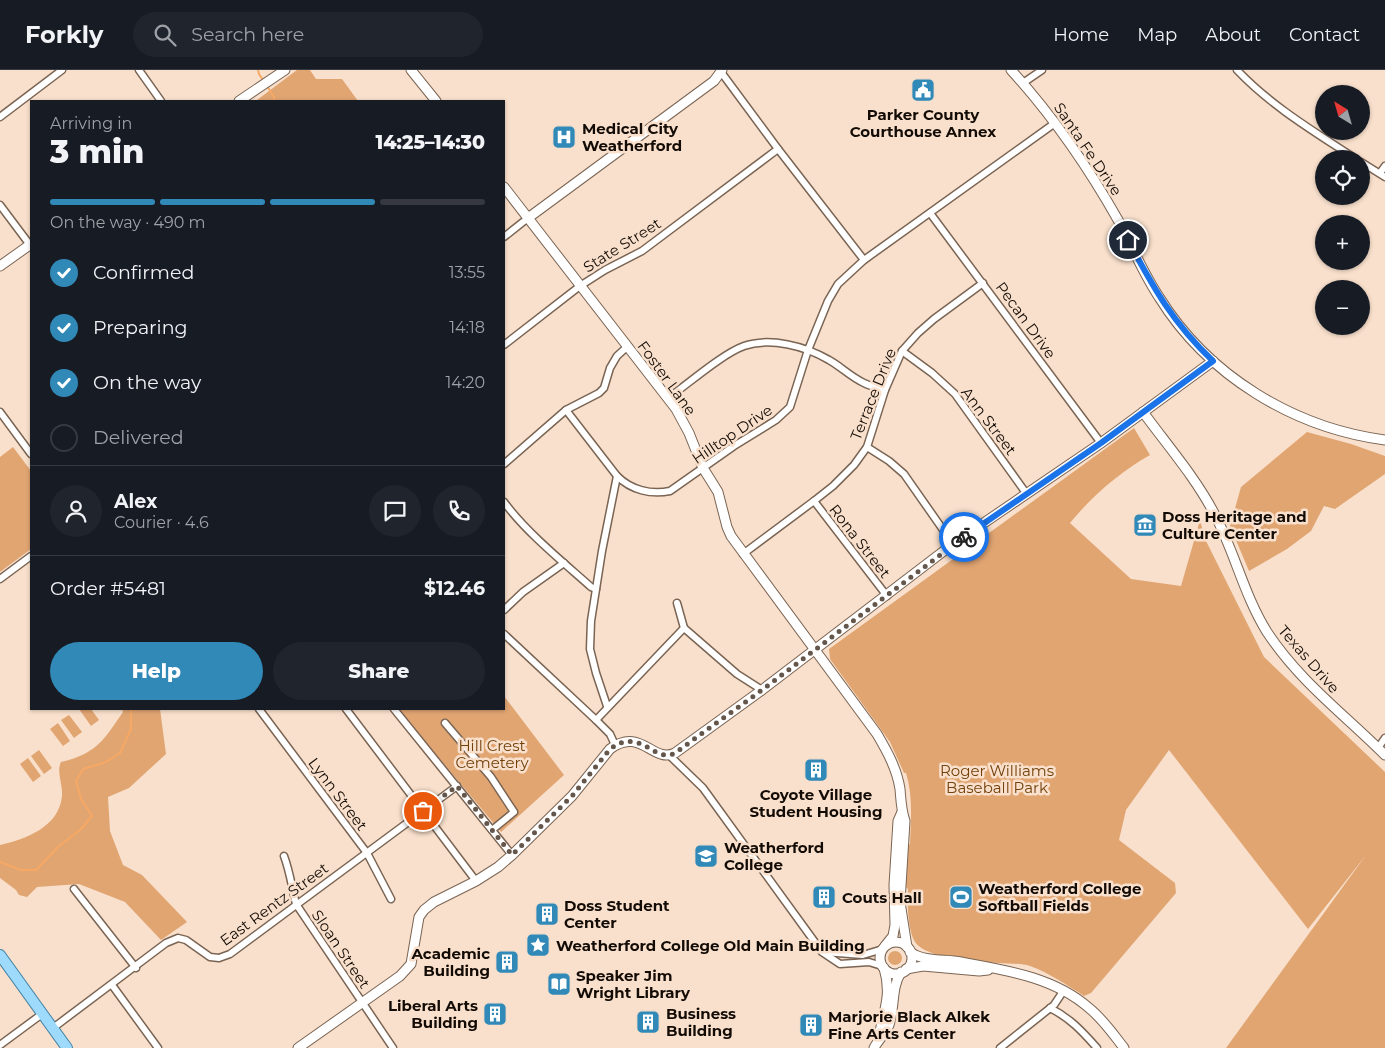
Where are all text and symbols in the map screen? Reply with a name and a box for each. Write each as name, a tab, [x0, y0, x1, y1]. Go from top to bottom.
search box	[133, 12, 483, 57]
text: Forkly	[25, 20, 103, 49]
icon: search	[151, 21, 179, 49]
text: Search here	[191, 23, 304, 46]
text: Home	[1053, 24, 1109, 46]
text: Map	[1137, 24, 1177, 46]
text: About	[1205, 24, 1261, 46]
text: Contact	[1289, 24, 1360, 46]
public building icon: Parker County Courthouse Annex	[910, 77, 936, 103]
north arrow	[1315, 85, 1370, 140]
map controls	[1315, 85, 1370, 335]
street label: Santa Fe Drive	[1050, 99, 1126, 199]
place label: Parker County Courthouse Annex	[850, 105, 996, 141]
text: Arriving in	[50, 114, 132, 133]
place label: Medical City Weatherford	[582, 119, 682, 155]
hospital icon: Medical City Weatherford	[551, 124, 577, 150]
text: 14:25–14:30	[375, 131, 485, 154]
text: 3 min	[50, 132, 144, 171]
button: locate	[1315, 150, 1370, 205]
text: On the way · 490 m	[50, 213, 206, 232]
street label: State Street	[580, 214, 664, 276]
button: +	[1315, 215, 1370, 270]
pin	[1107, 219, 1149, 261]
icon: home	[1114, 226, 1142, 254]
icon: check	[50, 259, 78, 287]
text: Confirmed	[93, 261, 194, 284]
text: 13:55	[449, 263, 485, 282]
street label: Pecan Drive	[992, 278, 1060, 362]
button: −	[1315, 280, 1370, 335]
icon: check	[50, 314, 78, 342]
text: Preparing	[93, 316, 188, 339]
text: 14:18	[449, 318, 485, 337]
street label: Foster Lane	[634, 337, 700, 419]
street label: Terrace Drive	[846, 345, 900, 443]
icon: check	[50, 369, 78, 397]
text: On the way	[93, 371, 201, 394]
text: 14:20	[446, 373, 485, 392]
street label: Ann Street	[957, 383, 1021, 459]
street label: Hilltop Drive	[688, 400, 776, 468]
text: Delivered	[93, 426, 184, 449]
button: person	[50, 485, 102, 537]
button: chat	[369, 485, 421, 537]
button: phone	[433, 485, 485, 537]
text: Alex	[114, 490, 157, 513]
street label: Rona Street	[825, 500, 895, 582]
place label: Doss Heritage and Culture Center	[1162, 507, 1307, 543]
courier	[939, 512, 989, 562]
museum icon: Doss Heritage and Culture Center	[1132, 512, 1158, 538]
text: Courier · 4.6	[114, 513, 209, 532]
icon: bike	[950, 523, 978, 551]
text: Order #5481	[50, 577, 166, 600]
text: $12.46	[424, 577, 485, 600]
street label: Texas Drive	[1274, 621, 1344, 697]
button: Help	[50, 642, 263, 700]
button: Share	[273, 642, 485, 700]
park label: Hill Crest Cemetery	[455, 736, 529, 772]
street label: Lynn Street	[304, 754, 372, 834]
building icon: Coyote Village Student Housing	[803, 757, 829, 783]
park label: Roger Williams Baseball Park	[940, 761, 1054, 797]
place label: Coyote Village Student Housing	[749, 785, 883, 821]
pin	[402, 790, 444, 832]
icon: bag	[409, 797, 437, 825]
place label: Weatherford College	[724, 838, 824, 874]
school or university icon: Weatherford College	[693, 843, 719, 869]
street label: East Rentz Street	[216, 858, 332, 950]
place label: Weatherford College Softball Fields	[978, 879, 1141, 915]
building icon: Couts Hall	[811, 884, 837, 910]
sports icon: Weatherford College Softball Fields	[948, 884, 974, 910]
place label: Couts Hall	[842, 888, 922, 907]
place label: Doss Student Center	[564, 896, 670, 932]
building icon: Doss Student Center	[534, 901, 560, 927]
street label: Sloan Street	[308, 906, 374, 992]
place icon: Weatherford College Old Main Building	[525, 932, 551, 958]
place label: Weatherford College Old Main Building	[556, 936, 865, 955]
place label: Academic Building	[410, 944, 490, 980]
building icon: Academic Building	[494, 949, 520, 975]
place label: Speaker Jim Wright Library	[576, 966, 691, 1002]
library icon: Speaker Jim Wright Library	[546, 971, 572, 997]
place label: Liberal Arts Building	[388, 996, 478, 1032]
building icon: Liberal Arts Building	[482, 1001, 508, 1027]
place label: Business Building	[666, 1004, 736, 1040]
place label: Marjorie Black Alkek Fine Arts Center	[828, 1007, 990, 1043]
building icon: Business Building	[635, 1009, 661, 1035]
building icon: Marjorie Black Alkek Fine Arts Center	[798, 1012, 824, 1038]

